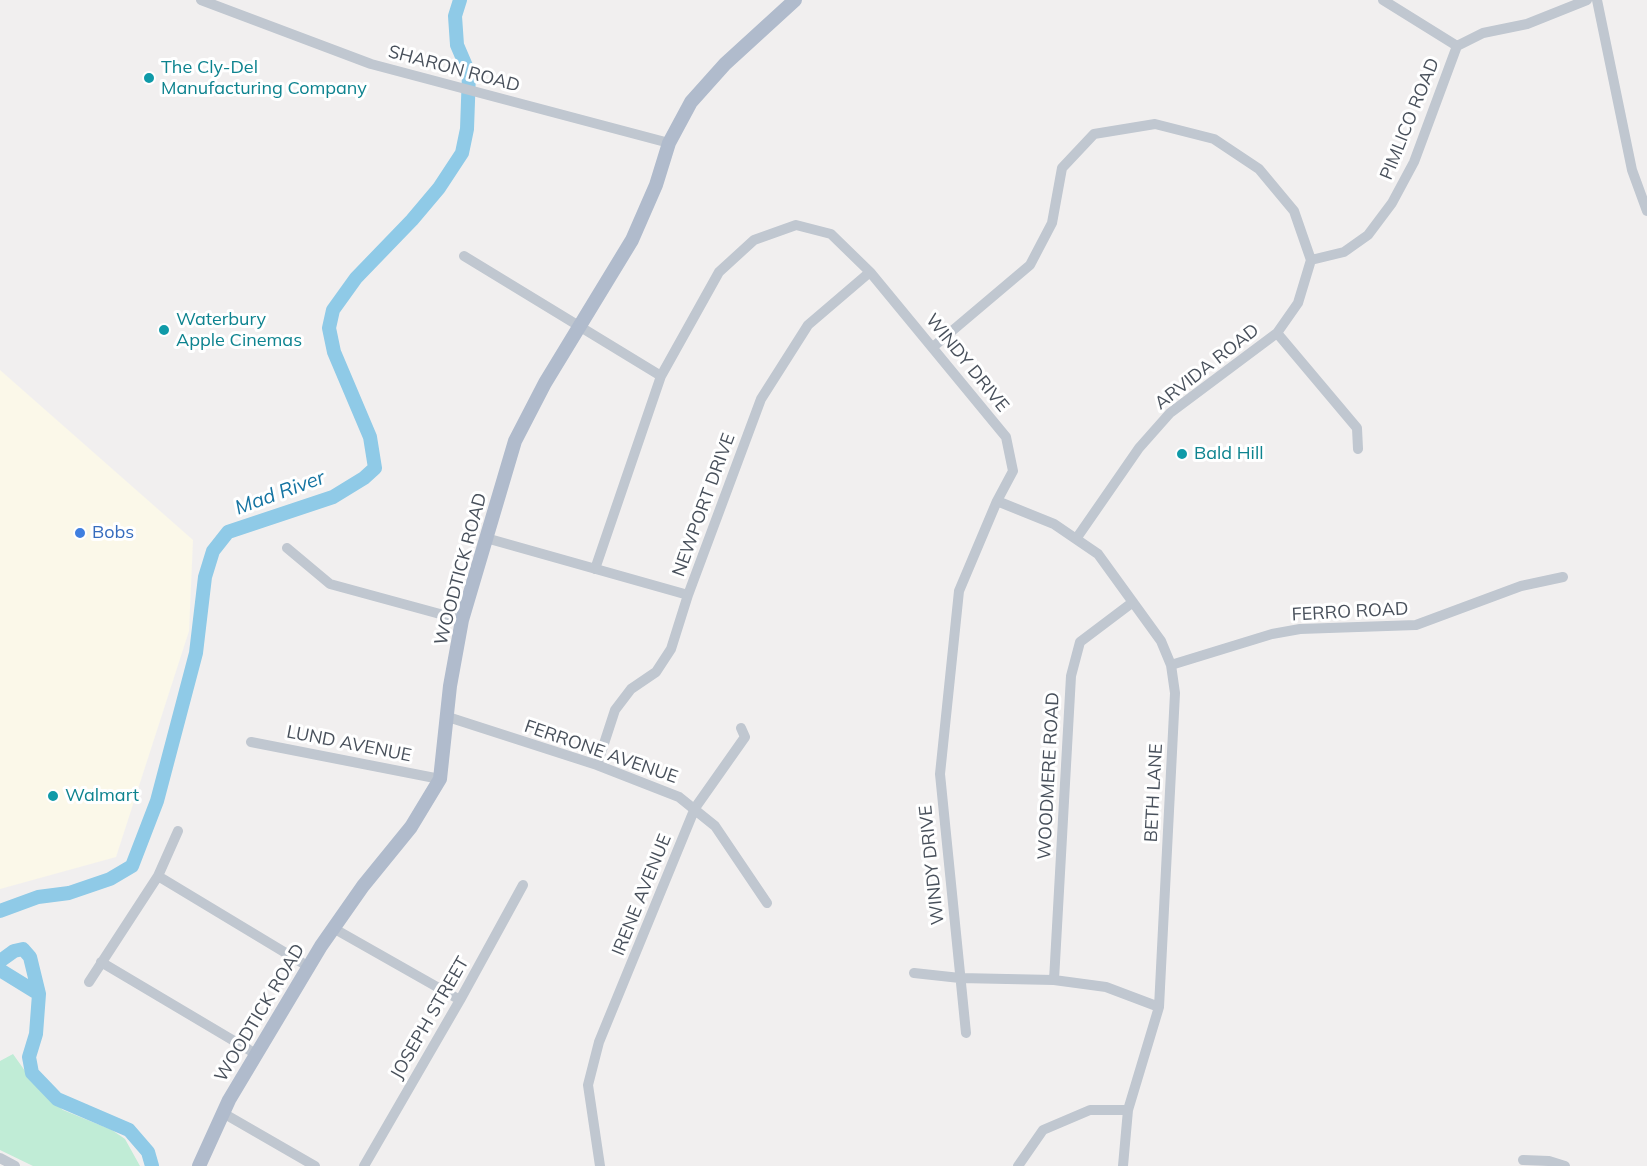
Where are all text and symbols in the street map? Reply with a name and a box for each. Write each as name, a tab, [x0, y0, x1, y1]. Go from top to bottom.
street label: SHARON ROAD	[386, 41, 522, 97]
street label: PIMLICO ROAD	[1376, 55, 1444, 183]
place label: The Cly-Del Manufacturing Company	[161, 57, 367, 100]
marker: The Cly-Del Manufacturing Company	[142, 71, 156, 85]
place label: Waterbury Apple Cinemas	[176, 309, 302, 352]
street label: WINDY DRIVE	[921, 310, 1013, 416]
street label: ARVIDA ROAD	[1150, 320, 1264, 414]
marker: Waterbury Apple Cinemas	[157, 323, 171, 337]
street label: NEWPORT DRIVE	[668, 430, 740, 580]
place label: Bald Hill	[1194, 443, 1263, 465]
marker: Bald Hill	[1175, 447, 1189, 461]
water label: Mad River	[232, 466, 328, 520]
street label: WOODTICK ROAD	[430, 490, 492, 648]
place label: Bobs	[92, 522, 134, 544]
marker: Bobs	[73, 526, 87, 540]
street label: FERRO ROAD	[1291, 598, 1409, 626]
street label: WOODMERE ROAD	[1034, 692, 1064, 860]
street label: FERRONE AVENUE	[522, 716, 680, 788]
street label: LUND AVENUE	[285, 721, 413, 767]
street label: BETH LANE	[1141, 743, 1167, 843]
place label: Walmart	[65, 785, 139, 807]
marker: Walmart	[46, 789, 60, 803]
street label: WINDY DRIVE	[915, 804, 949, 926]
street label: IRENE AVENUE	[608, 831, 676, 959]
street label: WOODTICK ROAD	[210, 940, 310, 1086]
street label: JOSEPH STREET	[386, 953, 474, 1083]

